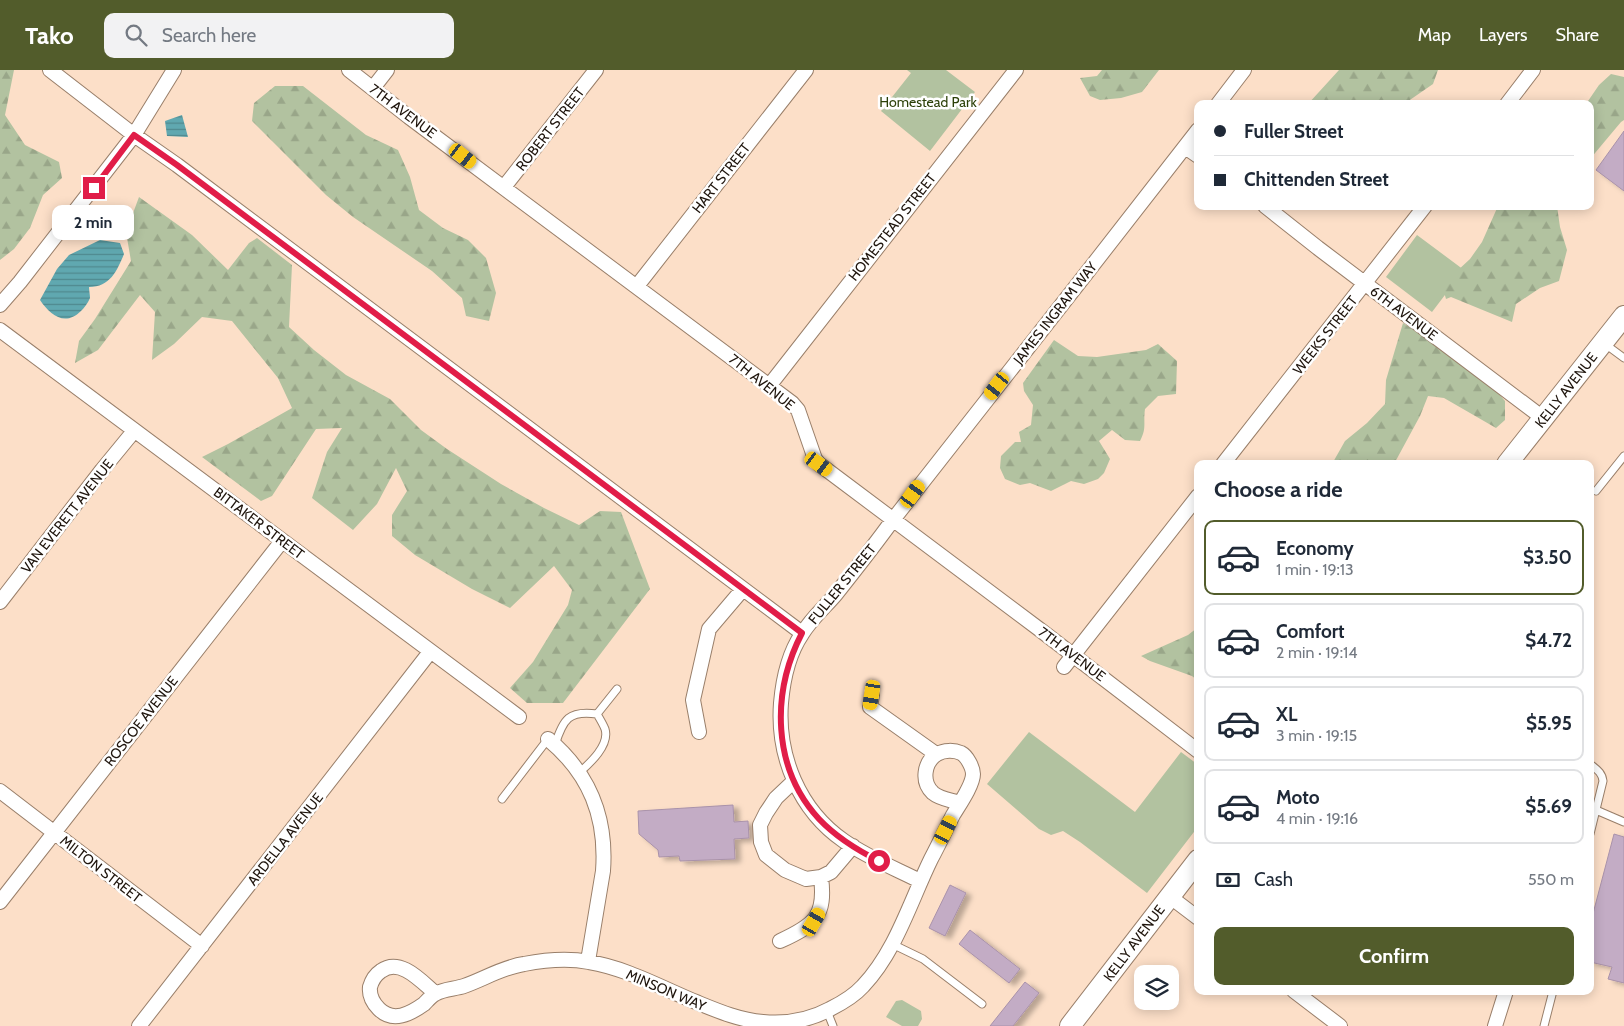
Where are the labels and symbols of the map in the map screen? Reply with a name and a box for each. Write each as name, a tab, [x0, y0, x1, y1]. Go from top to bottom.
street label: 7TH AVENUE	[366, 80, 440, 142]
street label: ROBERT STREET	[512, 83, 589, 174]
park label: Homestead Park	[879, 93, 977, 111]
street label: HART STREET	[688, 139, 754, 217]
car	[446, 141, 479, 171]
street label: HOMESTEAD STREET	[844, 169, 940, 285]
route end	[83, 177, 105, 199]
callout: 2 min	[53, 206, 135, 240]
street label: JAMES INGRAM WAY	[1009, 257, 1101, 369]
street label: 6TH AVENUE	[1367, 282, 1442, 344]
street label: WEEKS STREET	[1289, 292, 1362, 378]
street label: KELLY AVENUE	[1531, 348, 1601, 432]
street label: 7TH AVENUE	[725, 350, 799, 414]
car	[981, 370, 1012, 402]
car	[802, 449, 835, 479]
street label: VAN EVERETT AVENUE	[17, 455, 117, 577]
car	[898, 477, 927, 511]
street label: BITTAKER STREET	[210, 483, 308, 563]
street label: FULLER STREET	[804, 540, 880, 628]
street label: 7TH AVENUE	[1035, 623, 1109, 685]
street label: ROSCOE AVENUE	[100, 672, 182, 770]
car	[862, 679, 881, 711]
street label: ARDELLA AVENUE	[243, 789, 327, 889]
car	[932, 813, 959, 847]
street label: MILTON STREET	[56, 831, 146, 907]
route start	[868, 850, 890, 872]
street label: KELLY AVENUE	[1099, 901, 1169, 985]
car	[800, 905, 827, 939]
street label: MINSON WAY	[623, 965, 710, 1015]

